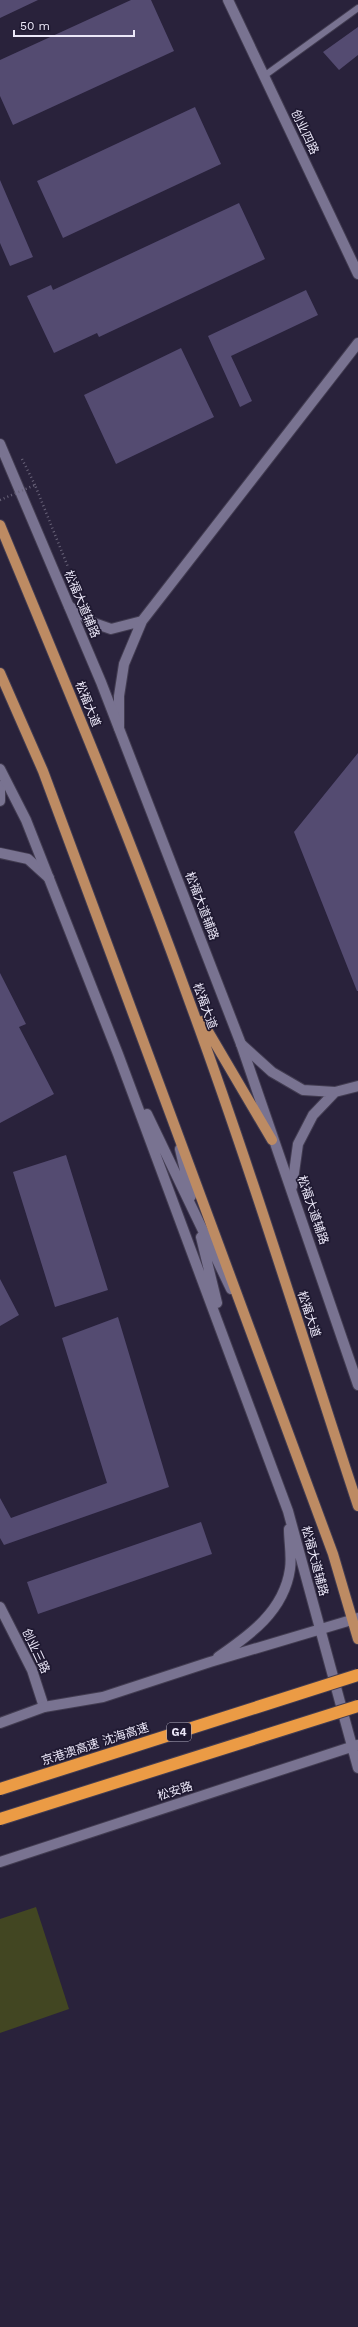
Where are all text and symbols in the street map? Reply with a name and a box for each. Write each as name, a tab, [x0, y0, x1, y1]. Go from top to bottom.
scale bar	[14, 12, 134, 38]
text: 50 m	[20, 19, 50, 33]
street label: 创业四路	[289, 107, 321, 157]
street label: 松福大道辅路	[61, 568, 103, 640]
street label: 松福大道	[73, 679, 103, 729]
street label: 松福大道辅路	[183, 870, 221, 942]
street label: 松福大道	[190, 981, 220, 1031]
street label: 松福大道辅路	[295, 1174, 331, 1246]
street label: 松福大道	[295, 1289, 323, 1339]
street label: 松福大道辅路	[299, 1524, 331, 1598]
street label: 创业三路	[20, 1626, 52, 1676]
street label: 京港澳高速 沈海高速	[40, 1720, 150, 1768]
road number: G4	[167, 1723, 191, 1741]
street label: 松安路	[156, 1779, 194, 1803]

